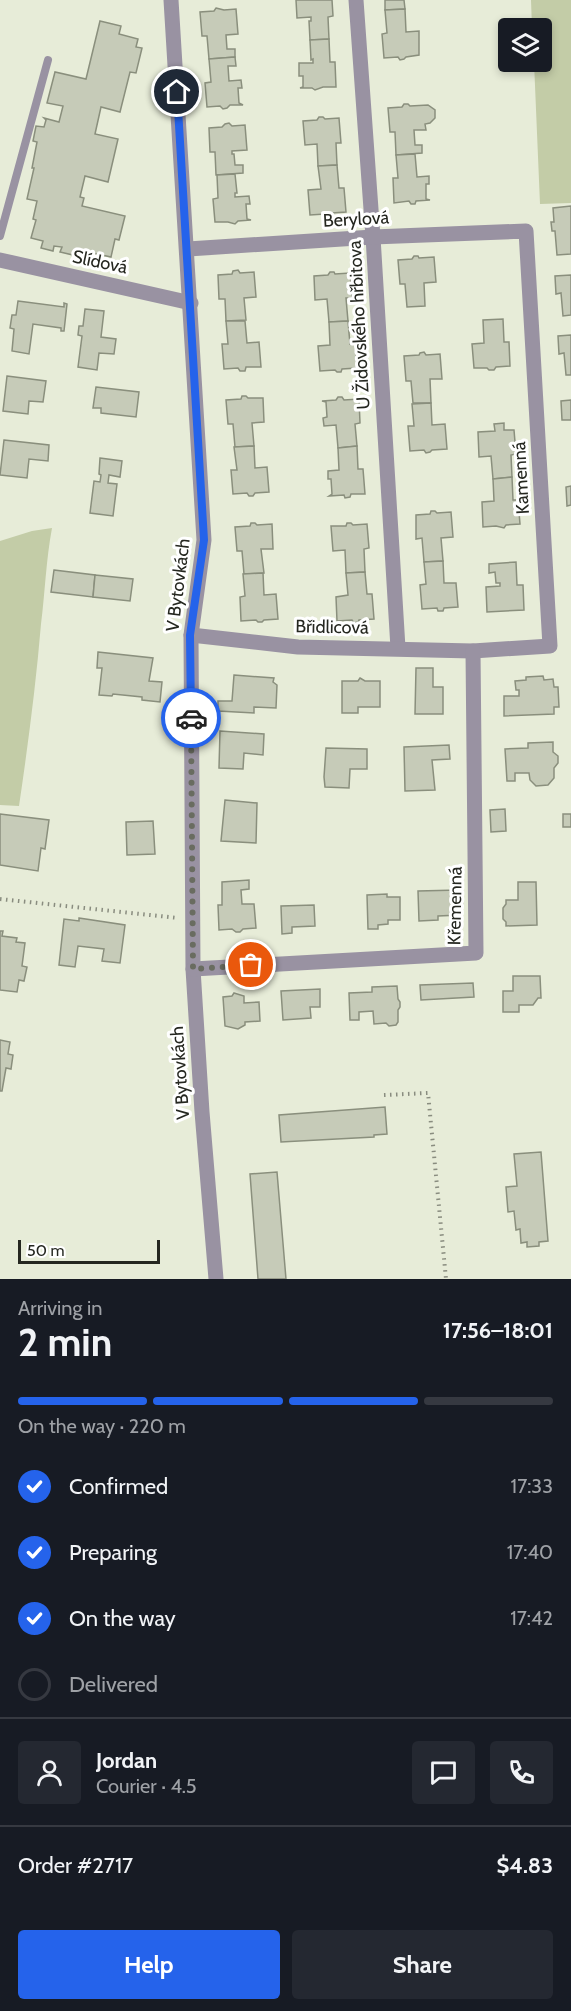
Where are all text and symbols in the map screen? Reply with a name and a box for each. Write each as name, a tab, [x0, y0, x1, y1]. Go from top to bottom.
map controls	[498, 18, 552, 72]
button: layers	[498, 18, 552, 72]
pin	[151, 66, 202, 117]
icon: home	[160, 75, 193, 108]
street label: Berylová	[322, 206, 390, 232]
street label: U Židovského hřbitova	[343, 239, 374, 410]
street label: Slídová	[71, 245, 130, 279]
street label: Kamenná	[508, 441, 534, 515]
street label: V Bytovkách	[161, 537, 195, 633]
street label: Břidlicová	[295, 615, 369, 639]
courier	[161, 688, 221, 748]
icon: car	[175, 702, 208, 735]
street label: Křemenná	[443, 866, 467, 946]
pin	[225, 939, 276, 990]
icon: bag	[234, 948, 267, 981]
street label: V Bytovkách	[166, 1026, 194, 1120]
scale bar	[18, 1237, 160, 1264]
text: 50 m	[27, 1241, 64, 1260]
text: Arriving in	[18, 1296, 102, 1320]
text: 17:56–18:01	[443, 1317, 553, 1344]
text: 2 min	[18, 1318, 112, 1366]
text: On the way · 220 m	[18, 1414, 186, 1438]
icon: check	[18, 1470, 51, 1503]
text: Confirmed	[69, 1473, 168, 1500]
text: 17:33	[511, 1474, 553, 1498]
icon: check	[18, 1536, 51, 1569]
text: Preparing	[69, 1539, 157, 1566]
text: 17:40	[507, 1540, 553, 1564]
icon: check	[18, 1602, 51, 1635]
text: On the way	[69, 1605, 176, 1632]
text: 17:42	[510, 1606, 553, 1630]
text: Delivered	[69, 1671, 158, 1698]
button: person	[18, 1741, 81, 1804]
button: chat	[412, 1741, 475, 1804]
button: phone	[490, 1741, 553, 1804]
text: Jordan	[96, 1747, 157, 1774]
text: Courier · 4.5	[96, 1774, 197, 1798]
text: Order #2717	[18, 1852, 133, 1879]
text: $4.83	[497, 1852, 553, 1879]
button: Help	[18, 1930, 280, 1999]
button: Share	[292, 1930, 553, 1999]

